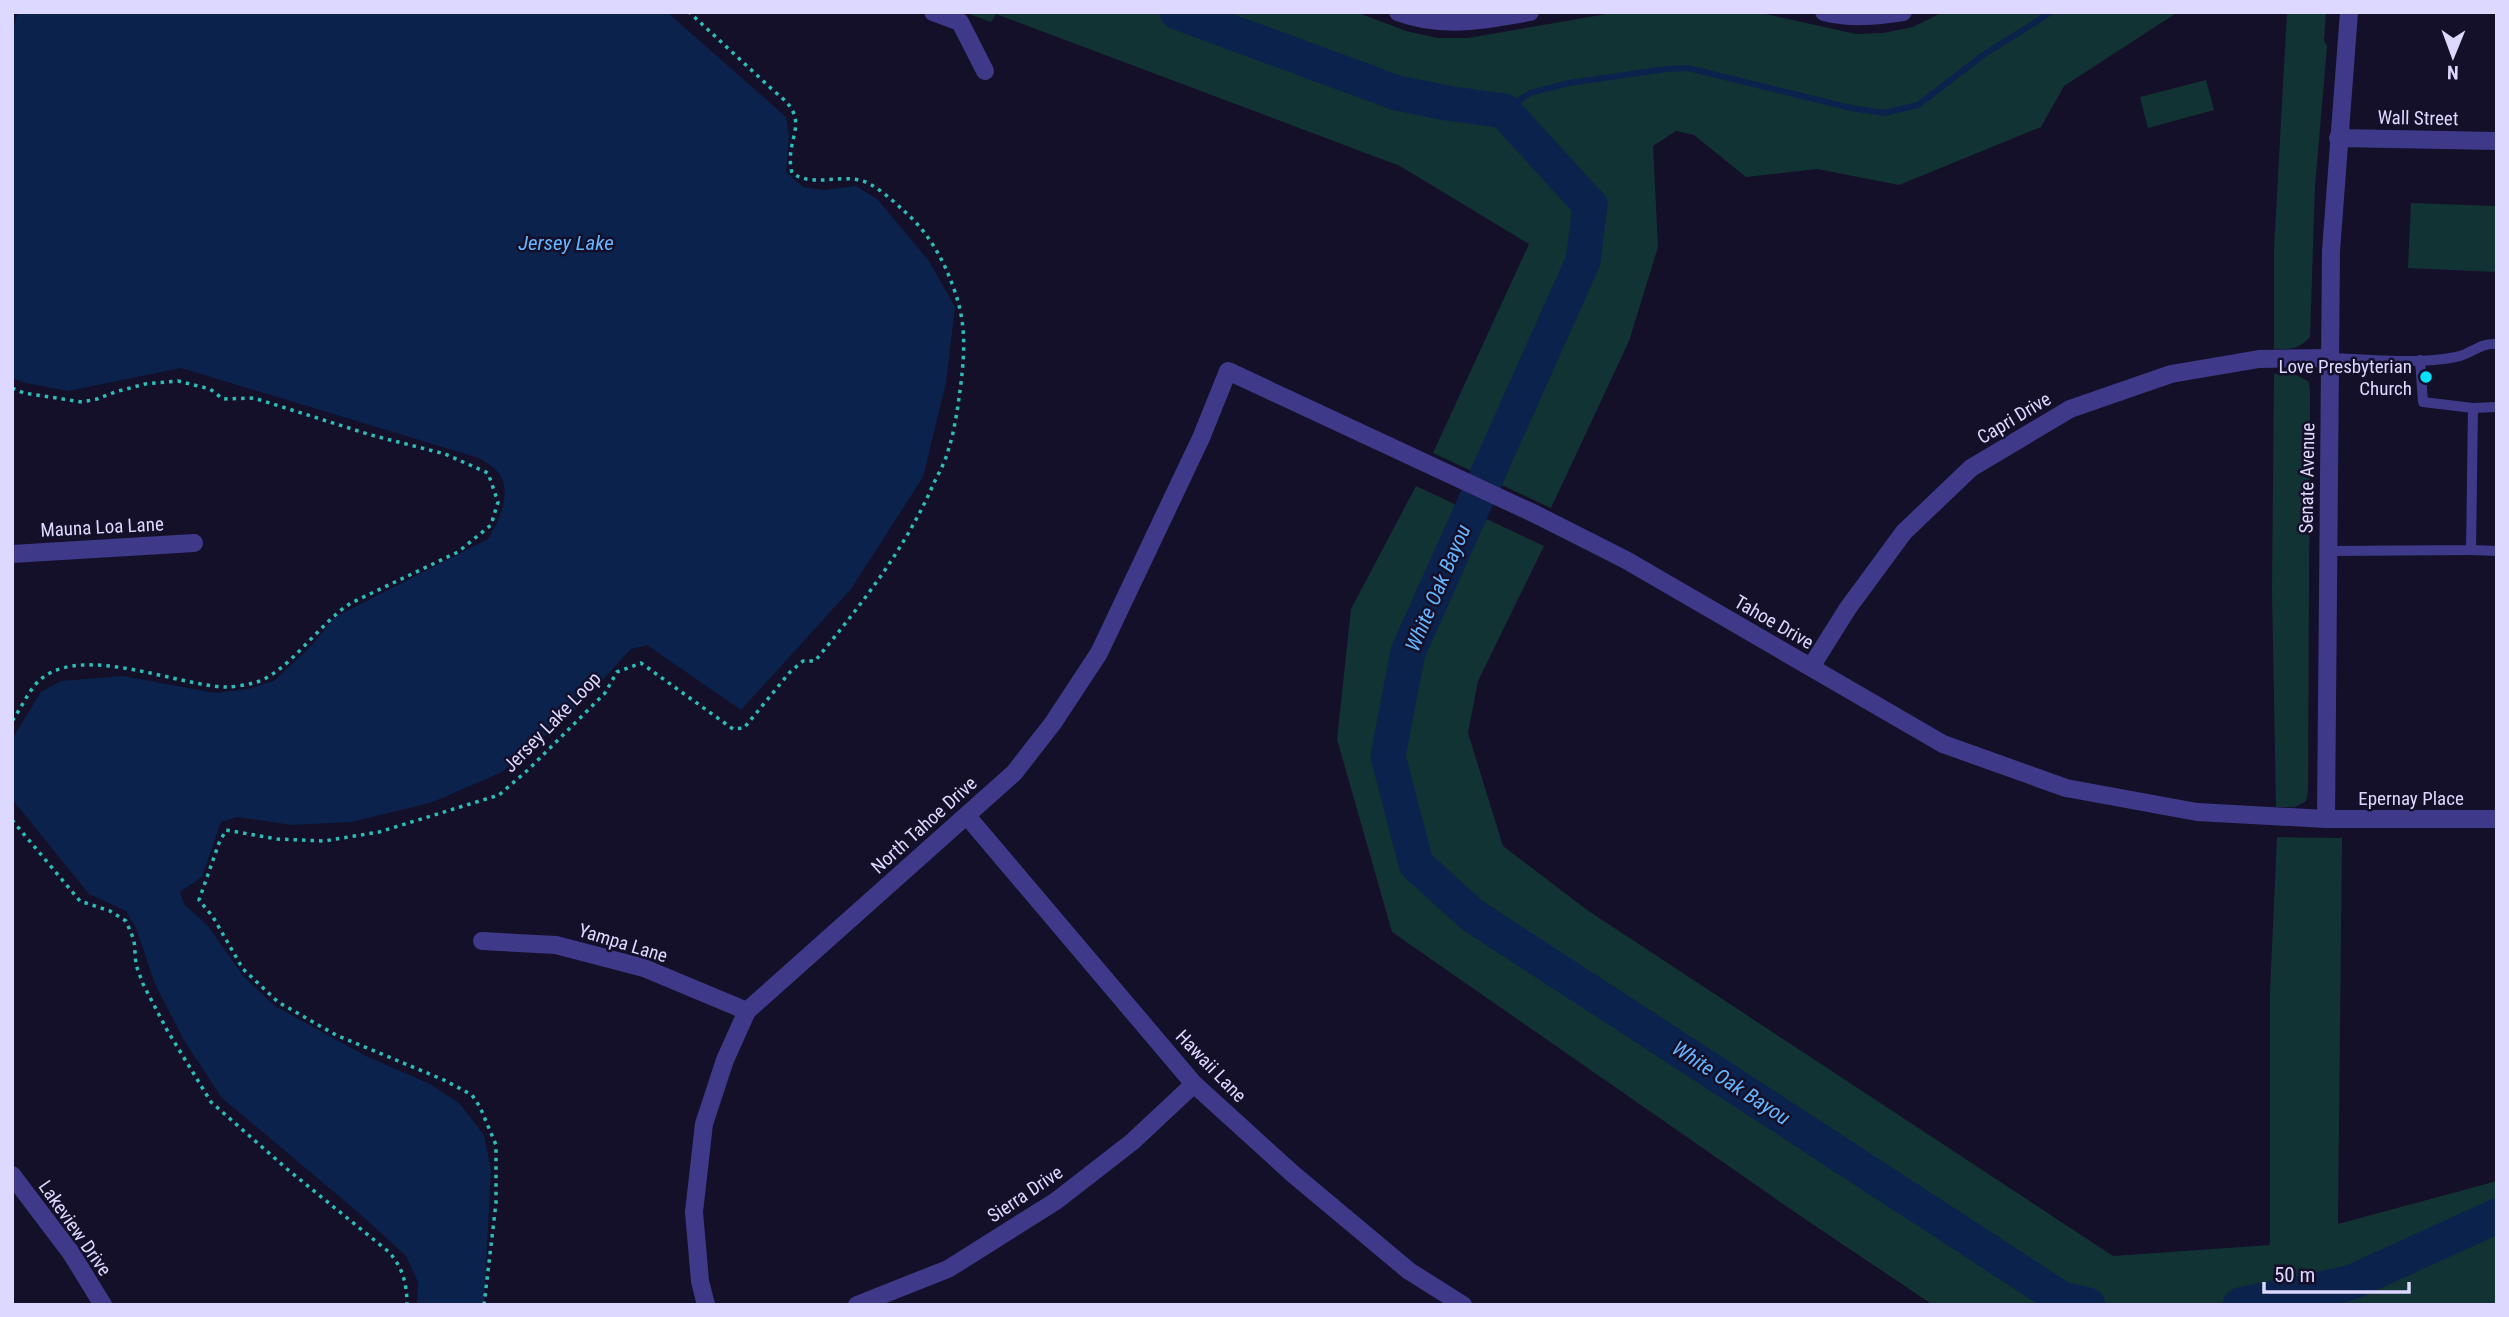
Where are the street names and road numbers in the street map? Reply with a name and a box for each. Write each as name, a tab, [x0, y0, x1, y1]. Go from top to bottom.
street label: Wall Street	[2377, 106, 2459, 130]
street label: Capri Drive	[1973, 387, 2055, 449]
street label: Senate Avenue	[2295, 422, 2319, 534]
street label: Mauna Loa Lane	[40, 512, 164, 542]
street label: Tahoe Drive	[1730, 590, 1818, 654]
street label: Jersey Lake Loop	[498, 667, 606, 777]
street label: North Tahoe Drive	[866, 772, 982, 878]
street label: Epernay Place	[2358, 787, 2464, 810]
street label: Yampa Lane	[576, 919, 670, 967]
street label: Hawaii Lane	[1171, 1025, 1251, 1107]
street label: Sierra Drive	[983, 1160, 1067, 1227]
street label: Lakeview Drive	[34, 1176, 116, 1280]

